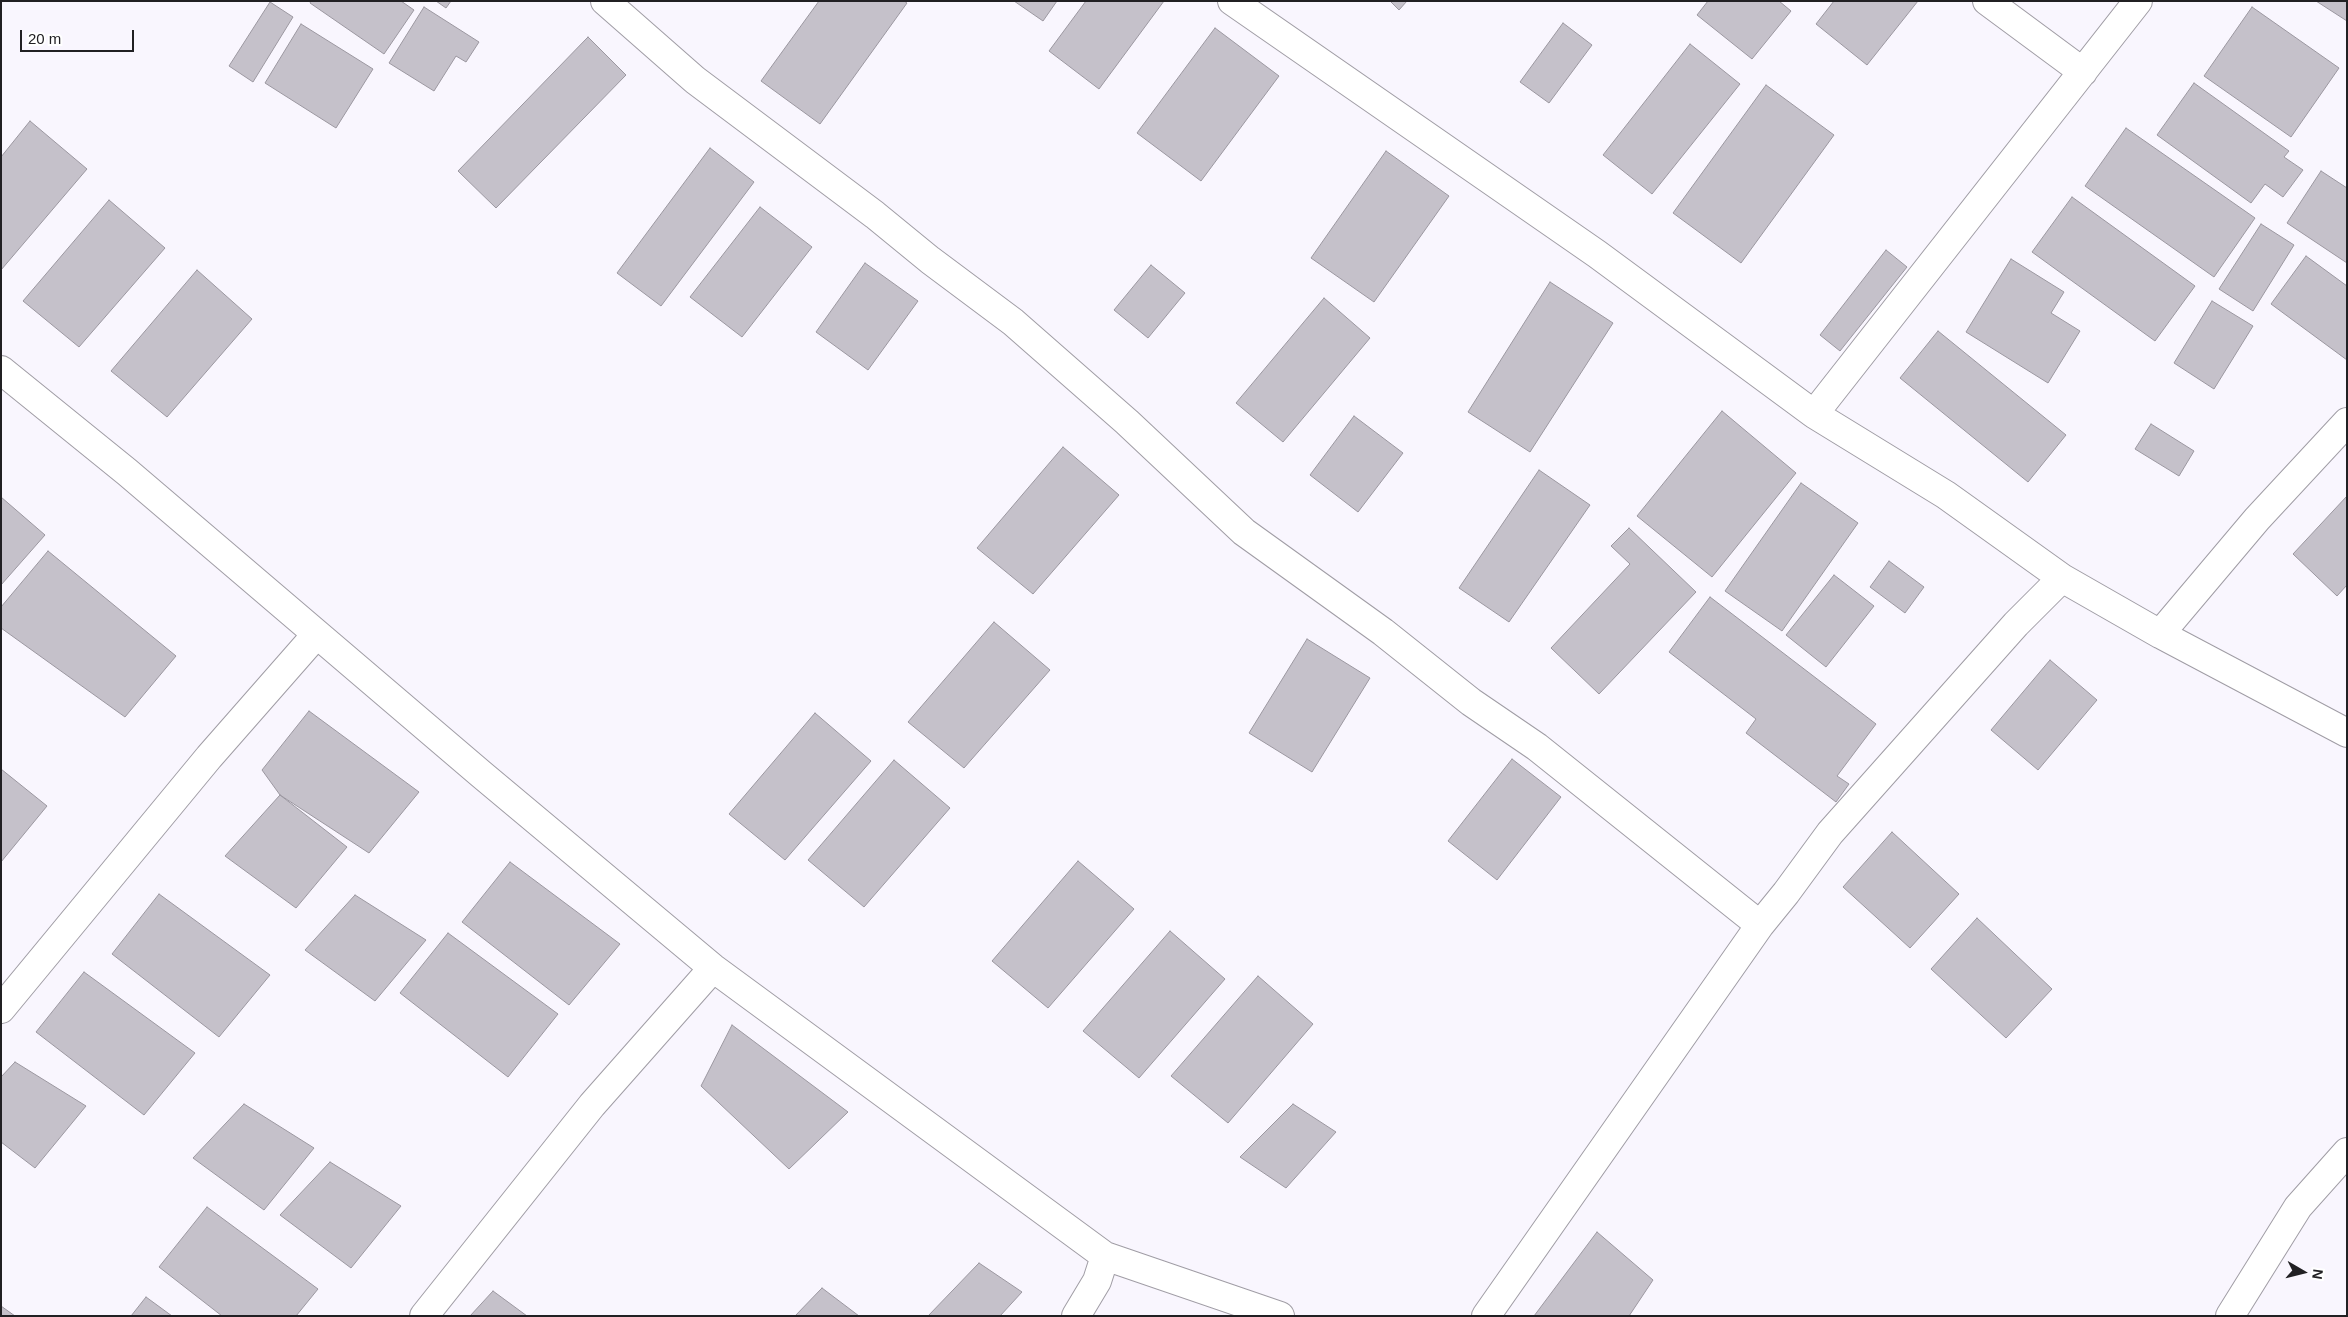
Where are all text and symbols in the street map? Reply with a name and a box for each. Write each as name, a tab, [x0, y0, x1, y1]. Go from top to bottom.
scale bar	[22, 20, 136, 52]
text: 20 m	[28, 30, 61, 47]
north arrow	[2278, 1247, 2328, 1297]
text: N	[2309, 1268, 2326, 1280]

